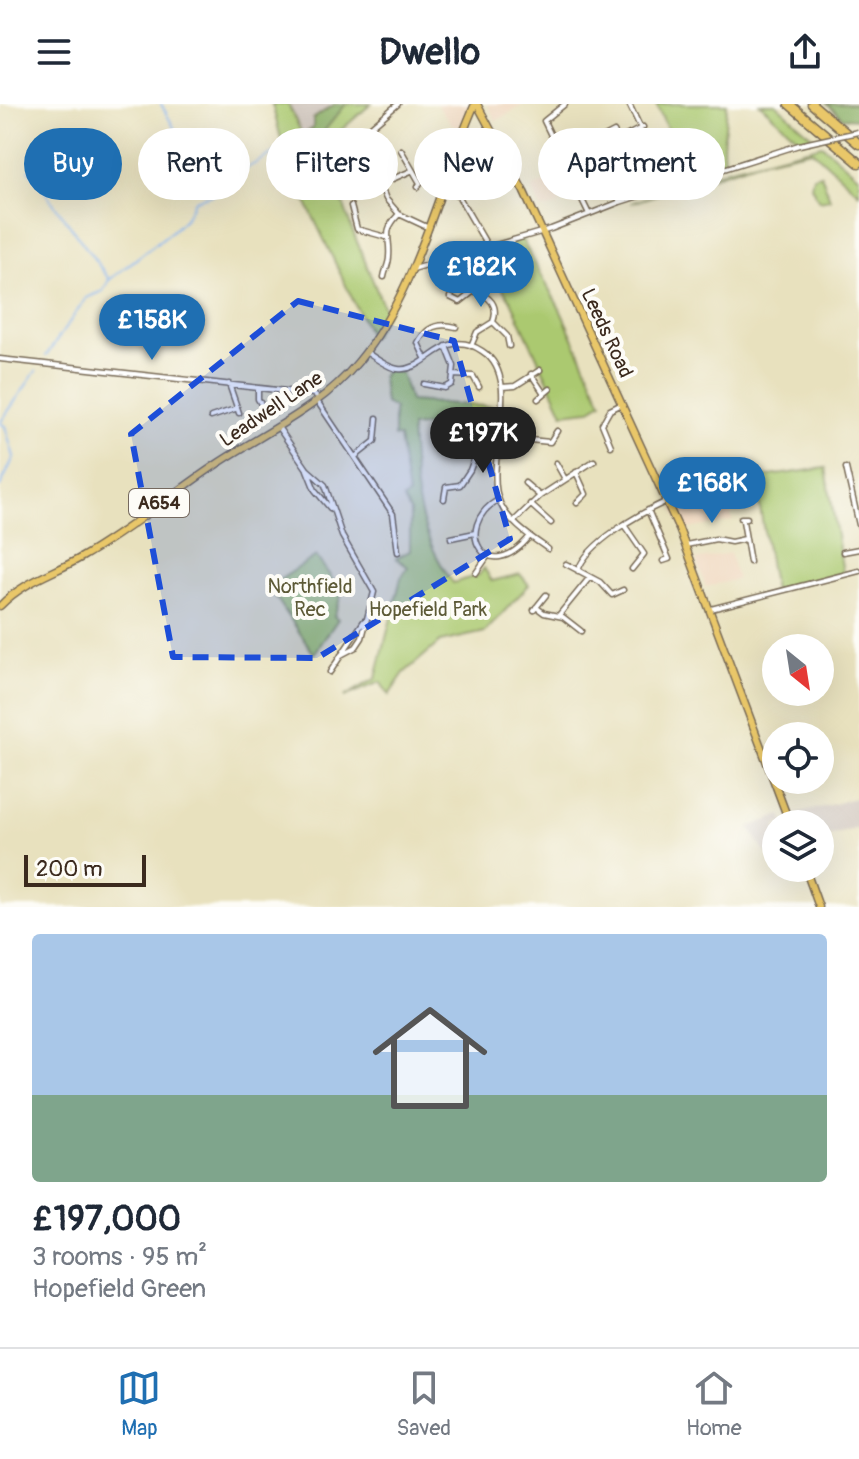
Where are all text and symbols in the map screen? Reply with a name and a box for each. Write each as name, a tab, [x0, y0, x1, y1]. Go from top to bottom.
icon: menu	[32, 30, 76, 74]
text: Dwello	[379, 30, 480, 75]
icon: share	[783, 30, 827, 74]
chip: Buy	[24, 128, 122, 200]
chip: Rent	[138, 128, 250, 200]
chip: Filters	[266, 128, 398, 200]
chip: New	[414, 128, 522, 200]
chip: Apartment	[538, 128, 725, 200]
pin: £182K	[425, 241, 537, 309]
text: £182K	[446, 251, 516, 283]
street label: Leeds Road	[575, 284, 639, 382]
pin: £158K	[96, 294, 208, 362]
text: £158K	[117, 304, 187, 336]
street label: Leadwell Lane	[215, 365, 327, 453]
pin: £197K	[427, 407, 539, 475]
text: £197K	[448, 417, 518, 449]
pin: £168K	[656, 457, 768, 525]
text: £168K	[677, 467, 747, 499]
road number: A654	[129, 489, 189, 517]
park label: Northfield Rec	[268, 574, 352, 622]
park label: Hopefield Park	[369, 597, 488, 622]
north arrow	[762, 634, 834, 706]
map controls	[762, 634, 834, 882]
button: locate	[762, 722, 834, 794]
button: layers	[762, 810, 834, 882]
scale bar	[24, 851, 146, 887]
text: 200 m	[36, 855, 103, 883]
icon: home	[358, 986, 502, 1130]
text: £197,000	[32, 1198, 181, 1241]
text: 3 rooms · 95 m²	[32, 1241, 207, 1273]
text: Hopefield Green	[32, 1273, 206, 1305]
tab: Map	[117, 1366, 161, 1442]
tab: Saved	[396, 1366, 451, 1442]
tab: Home	[686, 1366, 741, 1442]

